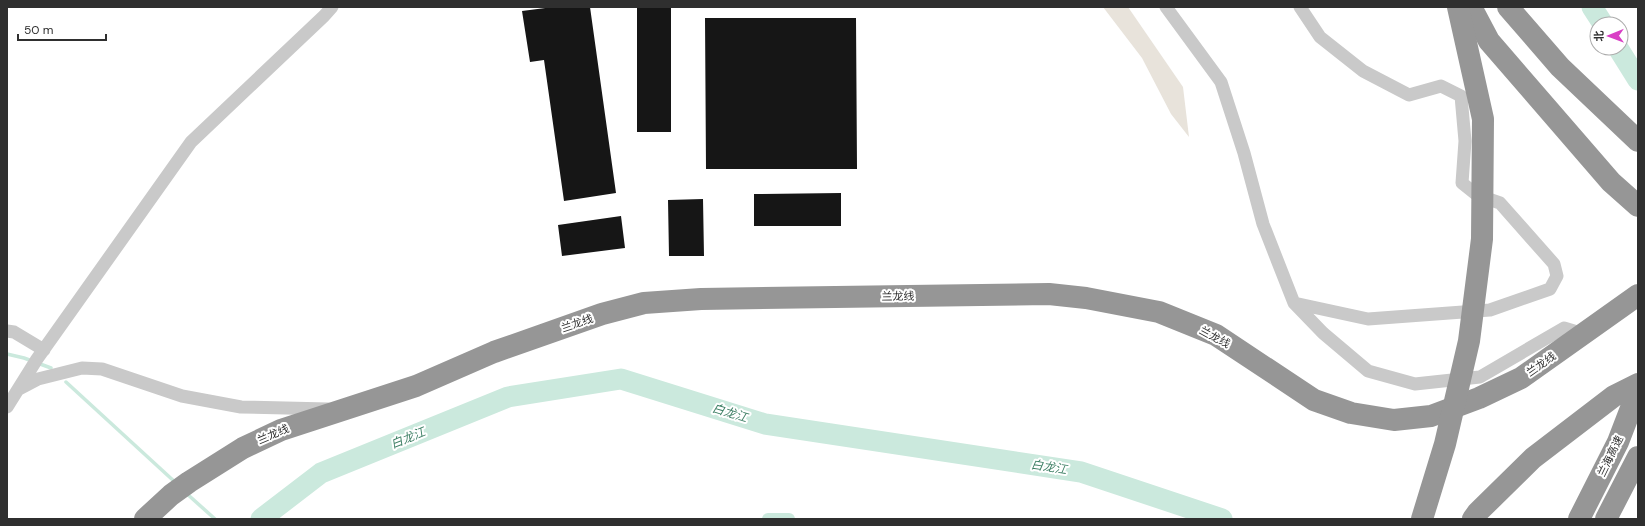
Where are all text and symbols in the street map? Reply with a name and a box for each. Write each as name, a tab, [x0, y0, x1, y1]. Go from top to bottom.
scale bar	[18, 16, 106, 42]
north arrow	[1589, 16, 1629, 56]
text: 50 m	[24, 22, 53, 38]
text: 北	[1592, 31, 1606, 42]
street label: 兰龙线	[881, 289, 915, 303]
street label: 兰龙线	[559, 311, 595, 335]
street label: 兰龙线	[1197, 323, 1233, 351]
street label: 兰龙线	[1523, 349, 1559, 379]
water label: 白龙江	[710, 400, 751, 426]
street label: 兰龙线	[255, 421, 291, 447]
water label: 白龙江	[388, 423, 430, 452]
street label: 兰海高速	[1594, 433, 1626, 479]
water label: 白龙江	[1030, 456, 1070, 478]

